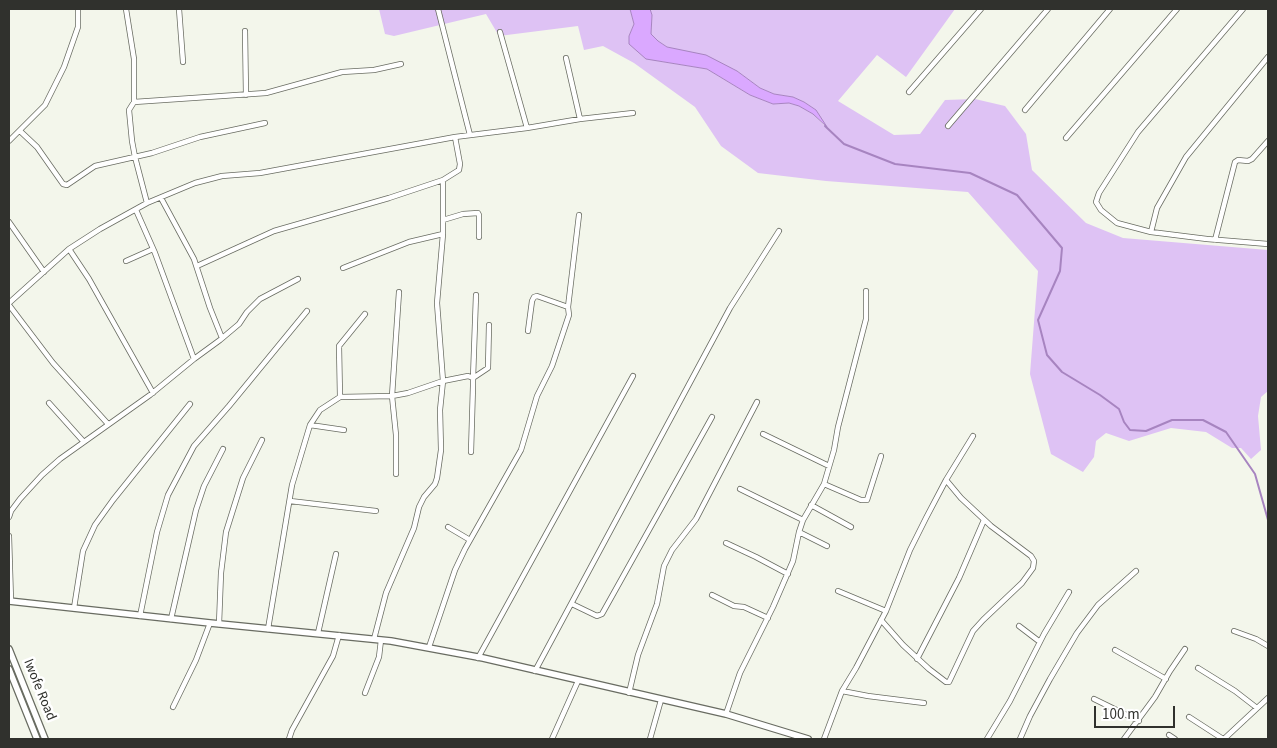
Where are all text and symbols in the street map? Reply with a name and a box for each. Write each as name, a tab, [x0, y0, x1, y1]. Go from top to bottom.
street label: Iwofe Road	[19, 657, 59, 723]
scale bar	[1097, 696, 1178, 728]
text: 100 m	[1102, 704, 1140, 725]

